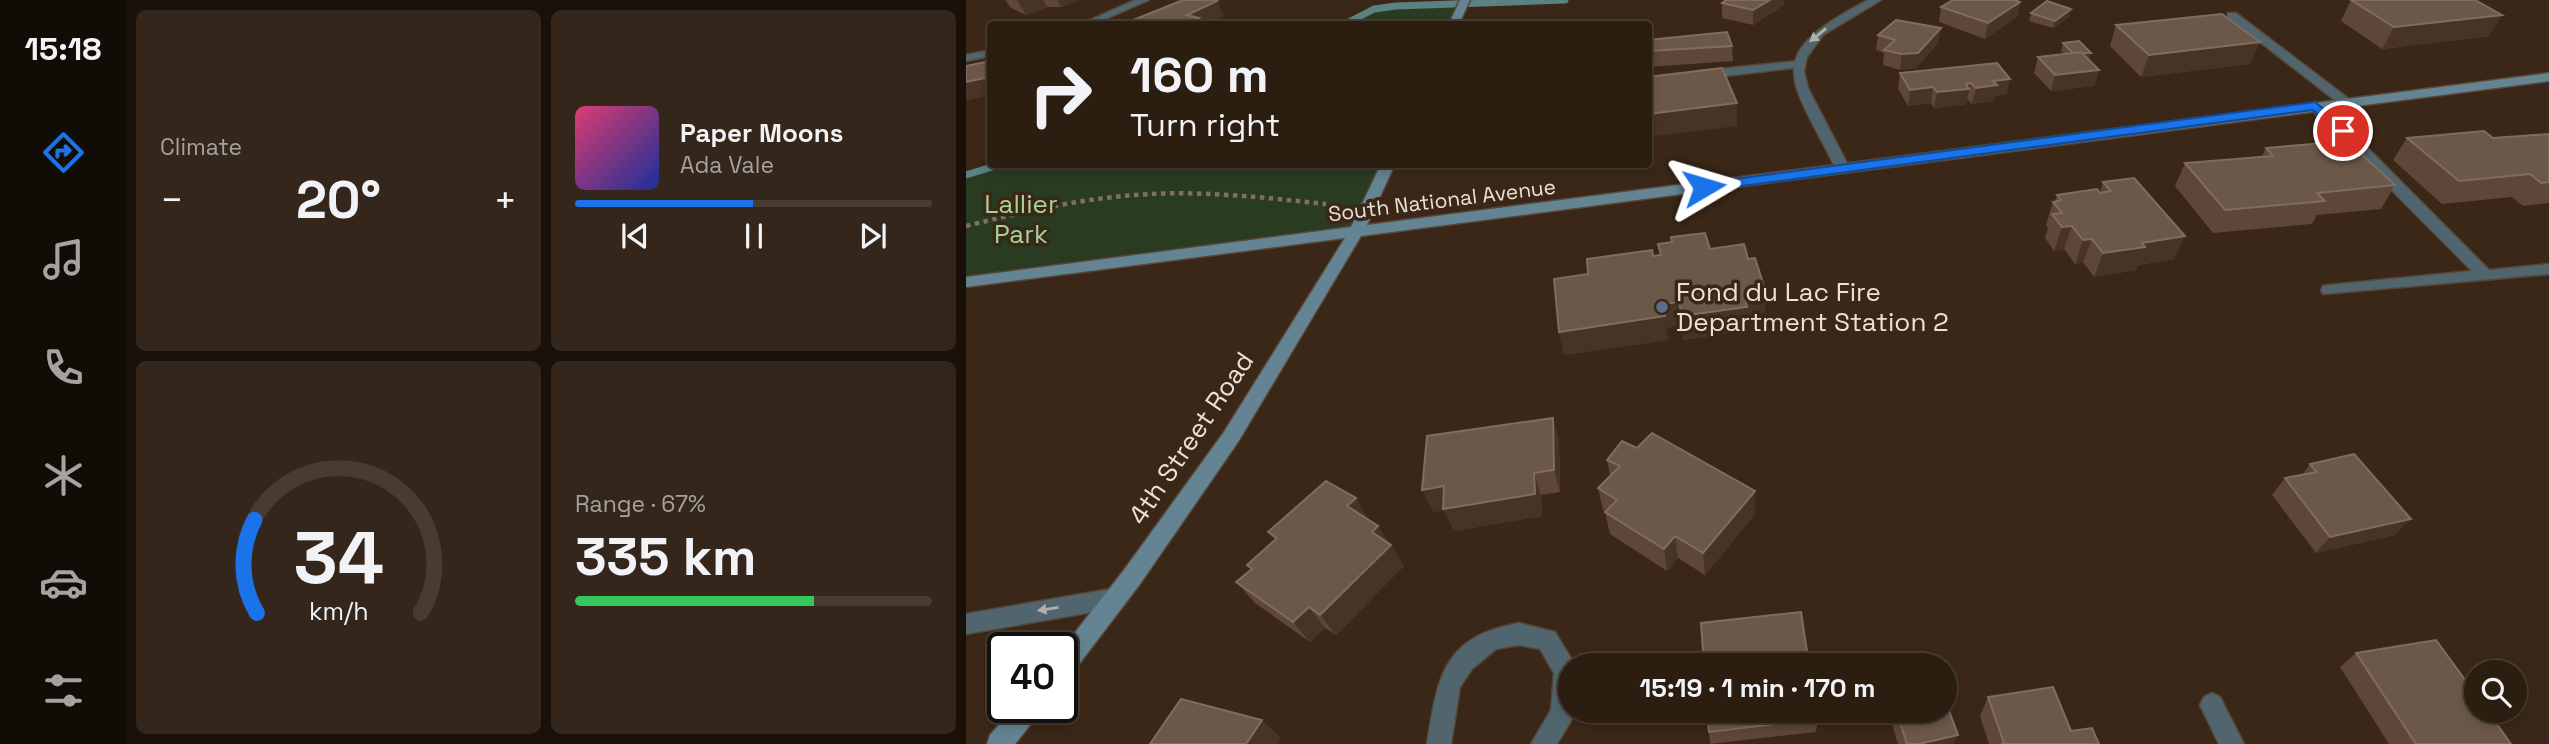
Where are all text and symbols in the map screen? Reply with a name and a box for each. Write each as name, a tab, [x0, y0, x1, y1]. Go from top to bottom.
one-way arrow	[1809, 27, 1826, 42]
text: 15:18	[25, 29, 101, 69]
text: 160 m	[1130, 44, 1268, 106]
icon: right	[1015, 49, 1106, 140]
pin	[2313, 101, 2373, 161]
text: Turn right	[1130, 105, 1280, 145]
icon: arrive	[2324, 112, 2362, 150]
text: Paper Moons	[680, 116, 843, 150]
icon: directions	[39, 128, 88, 177]
text: Climate	[160, 132, 242, 162]
text: Ada Vale	[680, 150, 774, 180]
position arrow	[1667, 150, 1741, 224]
text: 20°	[296, 167, 381, 233]
street label: South National Avenue	[1327, 173, 1557, 227]
text: −	[160, 176, 184, 224]
text: +	[493, 176, 517, 224]
park label: Lallier Park	[984, 187, 1058, 251]
icon: previous	[616, 217, 654, 255]
icon: pause	[735, 217, 773, 255]
icon: next	[854, 217, 892, 255]
icon: music	[39, 235, 88, 284]
place label: Fond du Lac Fire Department Station 2	[1676, 275, 1949, 339]
marker: Fond du Lac Fire Department Station 2	[1654, 299, 1670, 315]
icon: phone	[39, 343, 88, 392]
street label: 4th Street Road	[1121, 345, 1261, 531]
icon: climate	[39, 451, 88, 500]
text: Range · 67%	[575, 489, 706, 519]
text: 34	[293, 512, 384, 605]
text: 335 km	[575, 524, 756, 590]
icon: car	[39, 558, 88, 607]
text: km/h	[309, 595, 368, 627]
one-way arrow	[1037, 604, 1059, 615]
speed limit sign: 40	[987, 632, 1078, 723]
map controls	[2464, 660, 2527, 723]
button: search	[2464, 660, 2527, 723]
icon: filters	[39, 666, 88, 715]
text: 15:19 · 1 min · 170 m	[1640, 671, 1875, 705]

